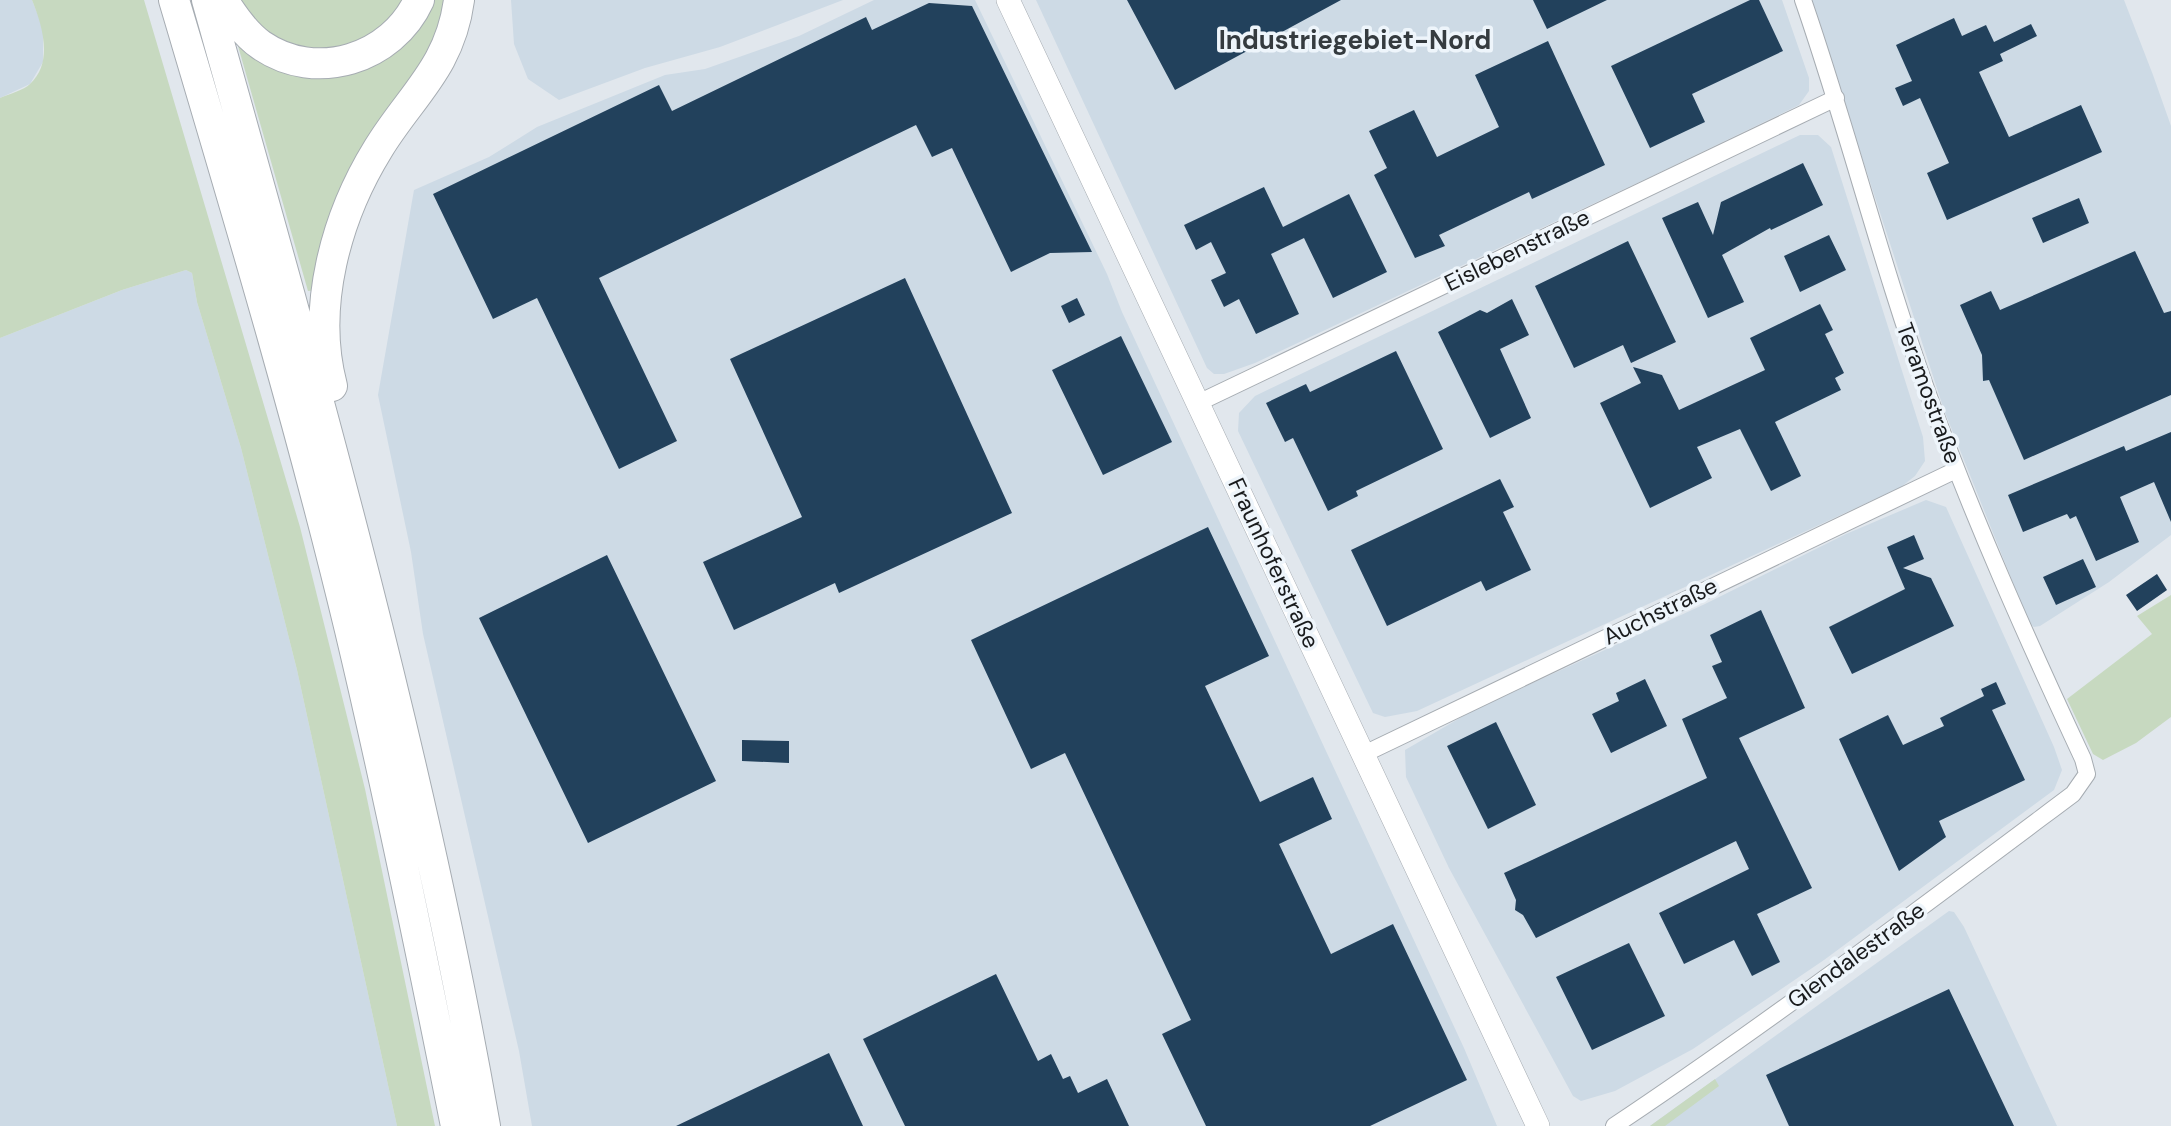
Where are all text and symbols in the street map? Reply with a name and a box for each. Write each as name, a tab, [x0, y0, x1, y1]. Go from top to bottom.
district label: Industriegebiet-Nord	[1219, 23, 1491, 57]
street label: Eislebenstraße	[1439, 202, 1595, 298]
street label: Teramostraße	[1890, 318, 1968, 468]
street label: Fraunhoferstraße	[1221, 473, 1327, 653]
street label: Auchstraße	[1598, 570, 1722, 652]
street label: Glendalestraße	[1781, 895, 1931, 1015]

